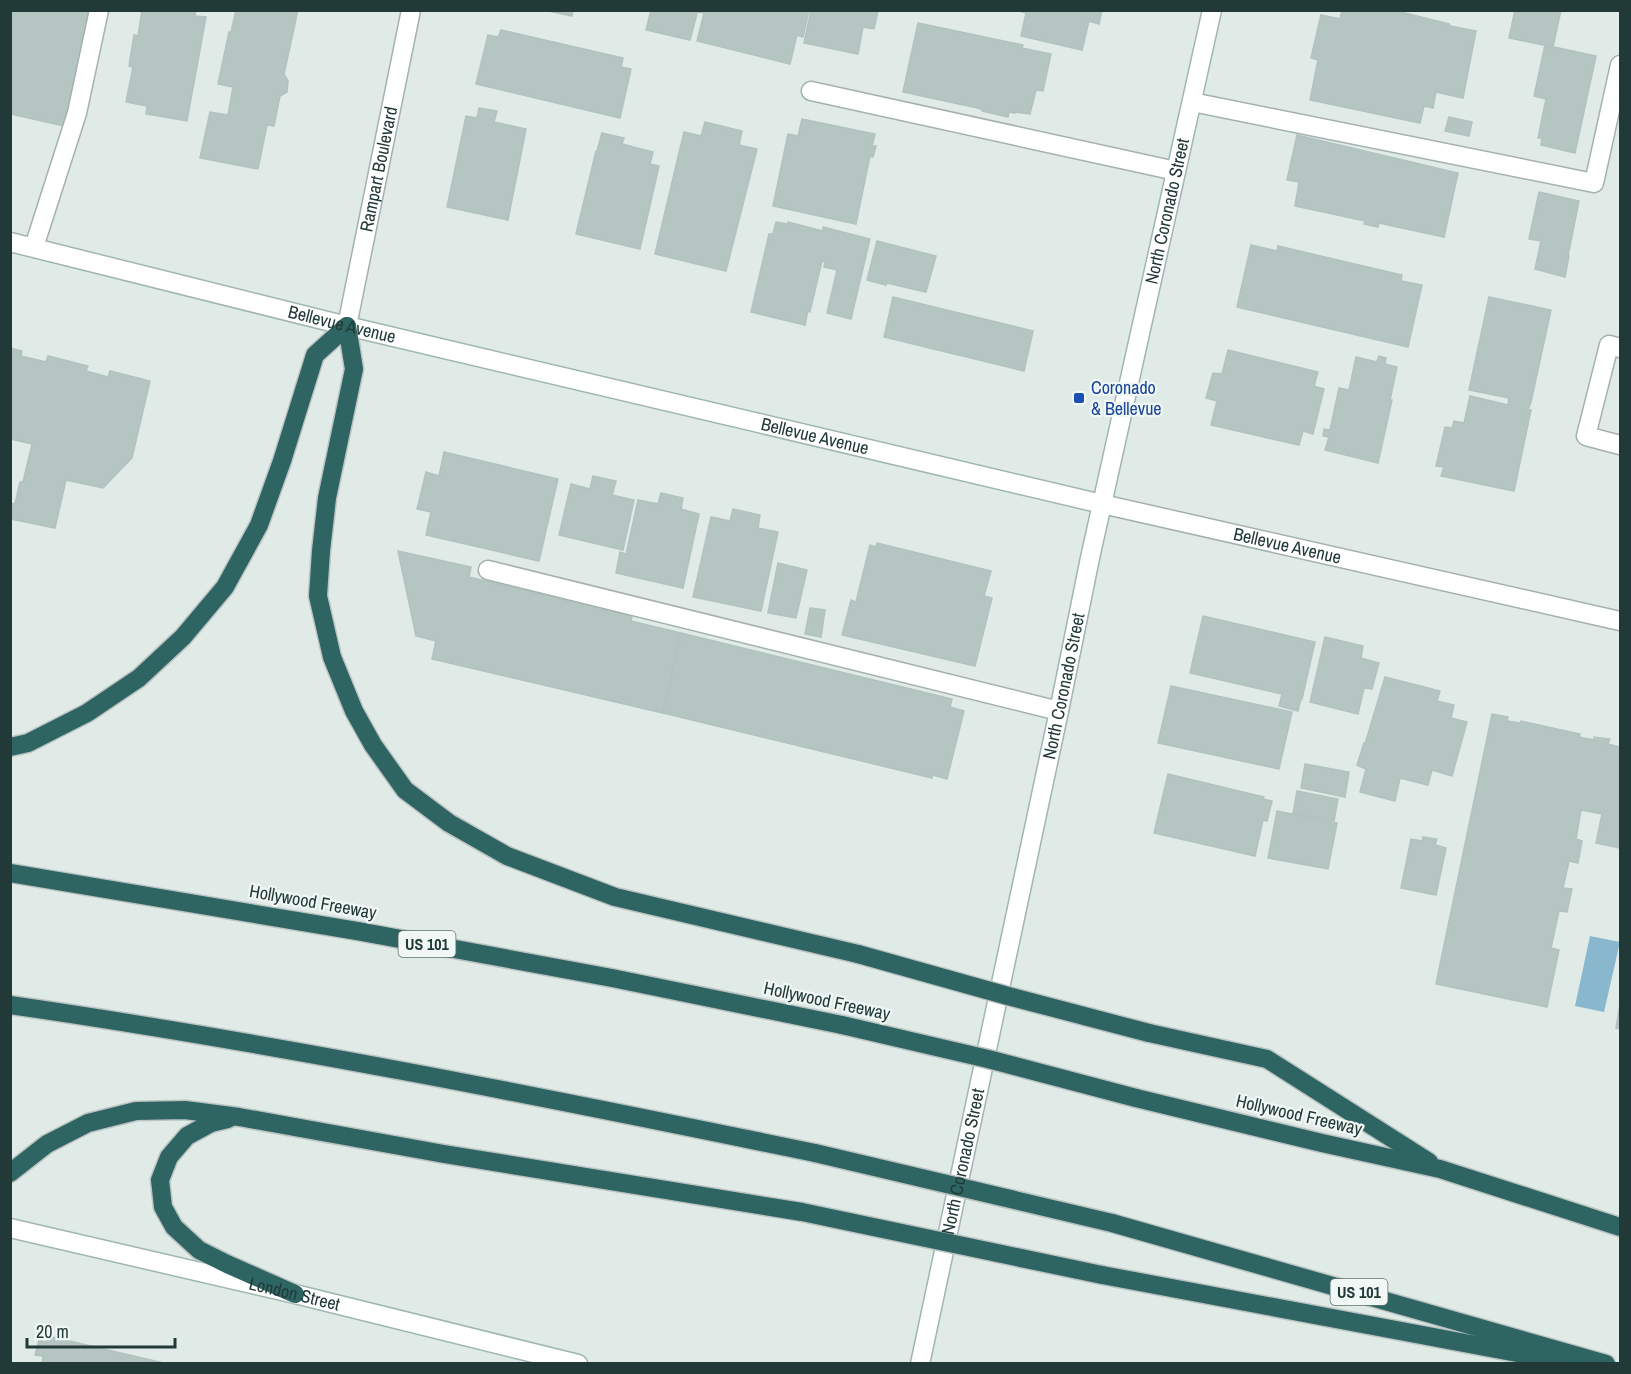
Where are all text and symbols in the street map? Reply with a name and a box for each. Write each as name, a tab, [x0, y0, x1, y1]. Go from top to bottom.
street label: Rampart Boulevard	[353, 104, 403, 234]
street label: North Coronado Street	[1138, 136, 1195, 286]
street label: Bellevue Avenue	[286, 299, 398, 349]
place label: Coronado & Bellevue	[1091, 375, 1162, 421]
marker: Coronado & Bellevue	[1072, 391, 1086, 405]
street label: Bellevue Avenue	[759, 411, 871, 461]
street label: Bellevue Avenue	[1231, 521, 1344, 570]
street label: North Coronado Street	[1036, 611, 1091, 761]
street label: Hollywood Freeway	[248, 878, 379, 925]
road number: US 101	[398, 931, 456, 957]
street label: Hollywood Freeway	[762, 975, 893, 1026]
street label: North Coronado Street	[935, 1086, 990, 1237]
street label: Hollywood Freeway	[1234, 1088, 1365, 1141]
street label: London Street	[247, 1271, 343, 1317]
road number: US 101	[1330, 1279, 1388, 1305]
scale bar	[27, 1311, 176, 1349]
text: 20 m	[36, 1319, 69, 1344]

